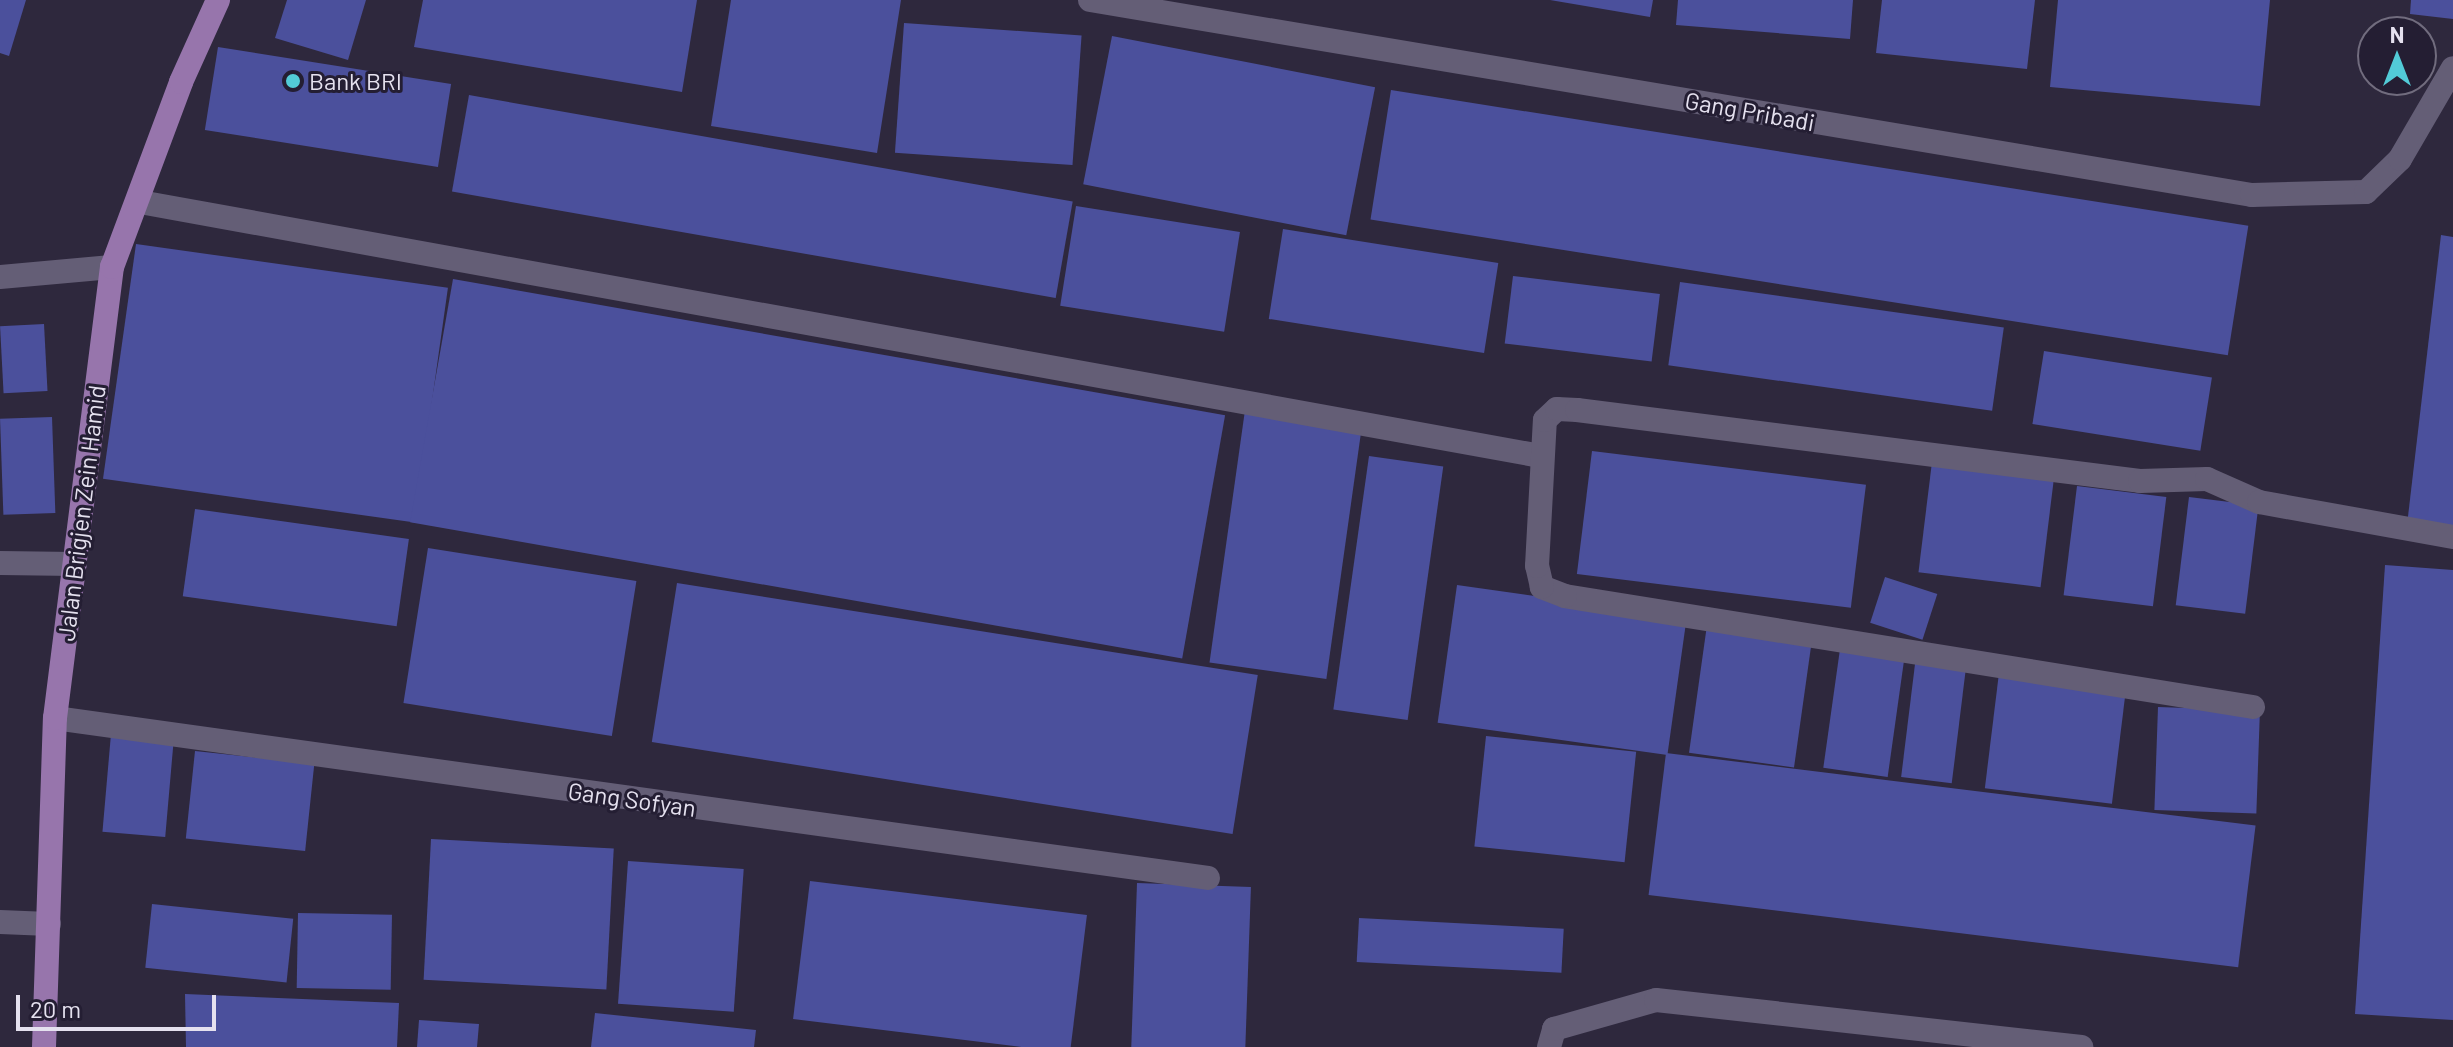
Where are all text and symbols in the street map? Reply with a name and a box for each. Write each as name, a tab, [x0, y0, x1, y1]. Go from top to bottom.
north arrow	[2357, 16, 2437, 96]
text: N	[2390, 21, 2404, 47]
place label: Bank BRI	[309, 67, 402, 95]
marker: Bank BRI	[284, 72, 302, 90]
street label: Gang Pribadi	[1683, 85, 1817, 137]
street label: Jalan Brigjen Zein Hamid	[51, 383, 111, 643]
street label: Gang Sofyan	[566, 776, 698, 822]
scale bar	[20, 979, 220, 1029]
text: 20 m	[30, 994, 81, 1023]

